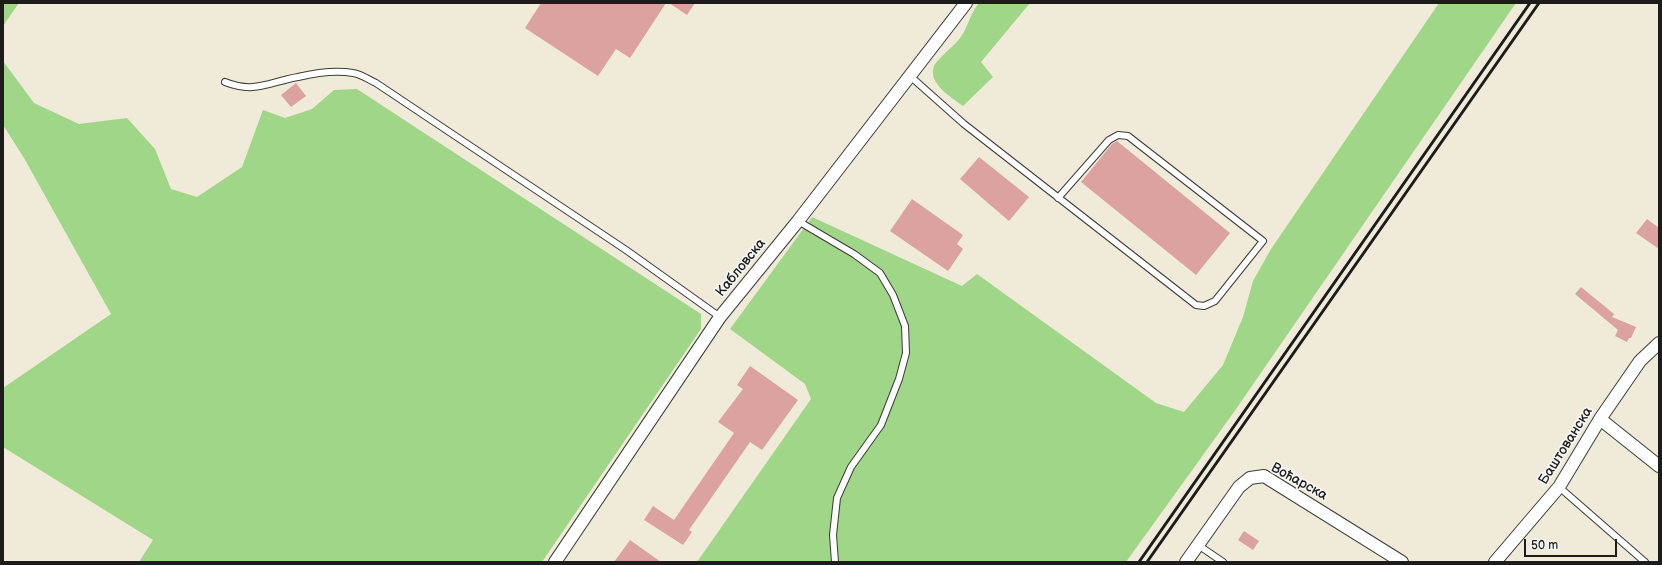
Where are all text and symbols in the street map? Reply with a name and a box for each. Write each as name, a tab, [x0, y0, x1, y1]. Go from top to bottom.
street label: Кабловска	[712, 236, 770, 300]
street label: Баштованска	[1536, 404, 1596, 488]
street label: Воћарска	[1268, 460, 1330, 504]
scale bar	[1526, 531, 1619, 557]
text: 50 m	[1531, 538, 1558, 553]

